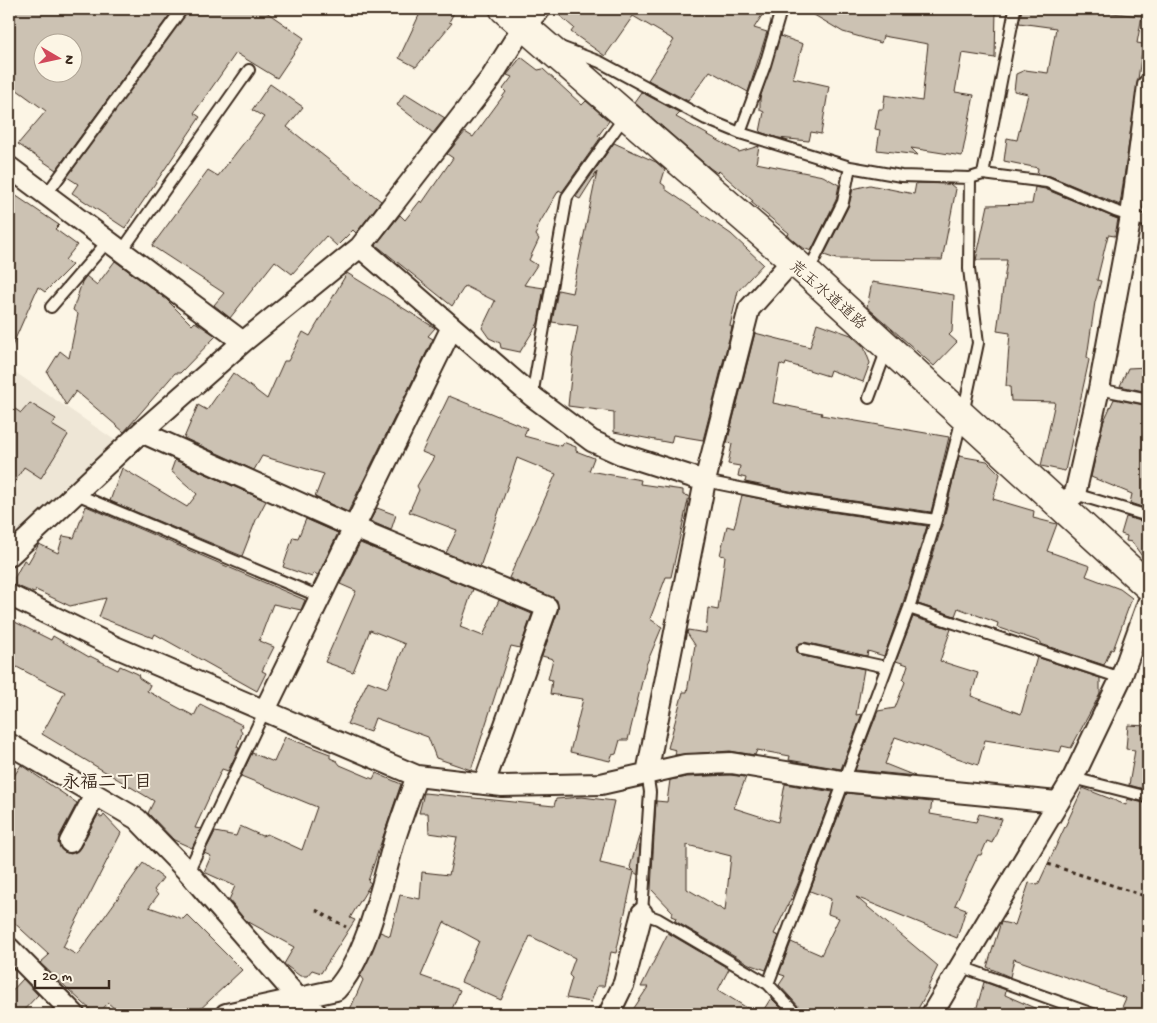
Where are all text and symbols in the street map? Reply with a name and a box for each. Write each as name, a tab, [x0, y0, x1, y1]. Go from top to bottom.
north arrow	[32, 32, 82, 82]
text: N	[59, 54, 77, 65]
street label: 荒玉水道道路	[784, 257, 870, 335]
district label: 永福二丁目	[62, 772, 152, 794]
scale bar	[35, 958, 109, 990]
text: 20 m	[42, 968, 72, 986]

